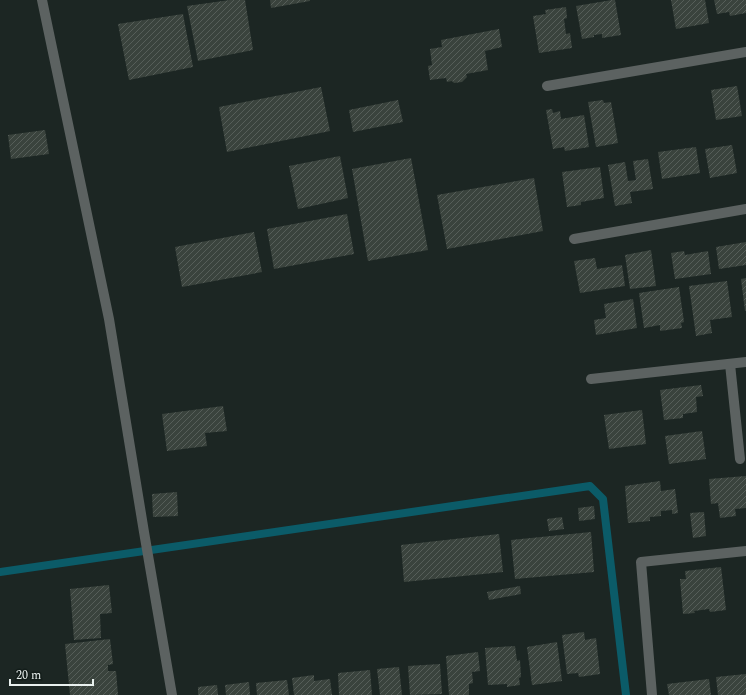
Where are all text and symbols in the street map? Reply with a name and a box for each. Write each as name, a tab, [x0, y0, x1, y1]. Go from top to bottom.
scale bar	[10, 661, 93, 687]
text: 20 m	[16, 666, 41, 685]

